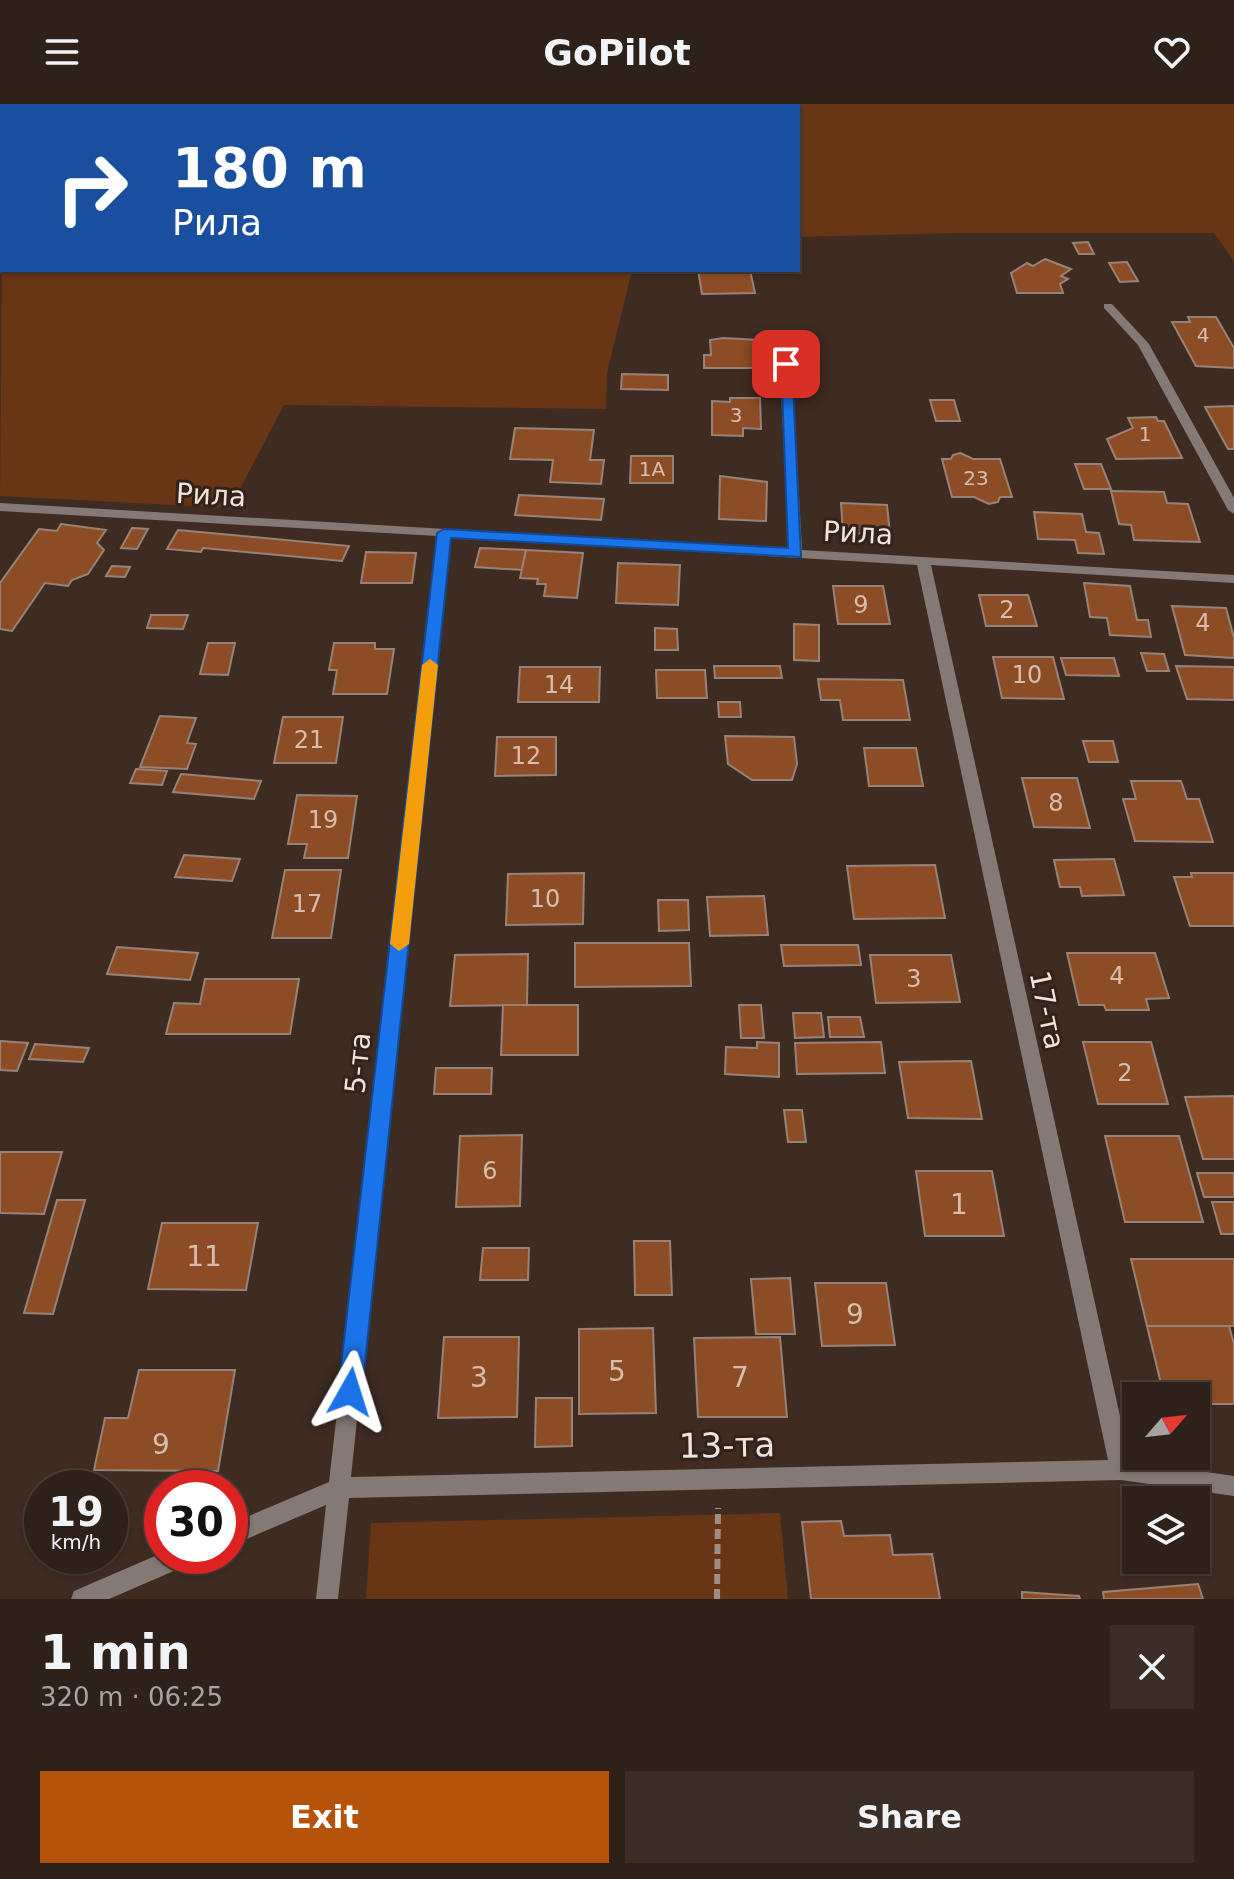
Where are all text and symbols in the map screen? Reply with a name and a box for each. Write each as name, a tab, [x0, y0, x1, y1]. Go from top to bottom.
icon: menu	[40, 30, 84, 74]
icon: heart	[1150, 30, 1194, 74]
text: GoPilot	[543, 32, 691, 73]
text: 180 m	[172, 135, 367, 200]
icon: right	[40, 136, 144, 240]
text: Рила	[172, 202, 262, 243]
house number: 4	[1197, 323, 1209, 347]
pin	[752, 330, 820, 398]
icon: arrive	[764, 342, 808, 386]
house number: 3	[730, 403, 742, 427]
house number: 1	[1139, 422, 1151, 446]
house number: 1А	[639, 457, 666, 481]
house number: 23	[963, 466, 989, 490]
street label: Рила	[175, 477, 247, 513]
street label: Рила	[822, 515, 894, 551]
house number: 9	[853, 591, 869, 619]
house number: 2	[999, 596, 1015, 624]
house number: 4	[1195, 609, 1211, 637]
house number: 10	[1012, 661, 1042, 689]
house number: 14	[544, 671, 574, 699]
house number: 21	[294, 726, 324, 754]
house number: 12	[511, 742, 541, 770]
house number: 8	[1048, 789, 1064, 817]
house number: 19	[308, 806, 338, 834]
house number: 10	[530, 885, 560, 913]
house number: 17	[292, 890, 322, 918]
house number: 4	[1109, 962, 1125, 990]
house number: 3	[906, 965, 922, 993]
street label: 17-та	[1023, 968, 1071, 1052]
street label: 5-та	[338, 1031, 378, 1095]
house number: 2	[1117, 1059, 1133, 1087]
house number: 6	[482, 1157, 498, 1185]
house number: 1	[950, 1188, 968, 1221]
house number: 11	[186, 1240, 222, 1273]
house number: 9	[846, 1298, 864, 1331]
position arrow	[308, 1350, 392, 1434]
house number: 5	[608, 1355, 626, 1388]
house number: 3	[470, 1361, 488, 1394]
house number: 7	[731, 1361, 749, 1394]
north arrow	[1122, 1382, 1210, 1470]
map controls	[1122, 1382, 1210, 1574]
street label: 13-та	[679, 1424, 775, 1466]
house number: 9	[152, 1428, 170, 1461]
speed limit sign: 30	[144, 1470, 248, 1574]
button: layers	[1122, 1486, 1210, 1574]
text: 19	[48, 1489, 104, 1535]
text: km/h	[51, 1530, 101, 1554]
text: 1 min	[40, 1624, 191, 1680]
button: close	[1110, 1625, 1194, 1709]
text: 320 m · 06:25	[40, 1682, 223, 1712]
button: Exit	[40, 1771, 609, 1863]
button: Share	[625, 1771, 1194, 1863]

